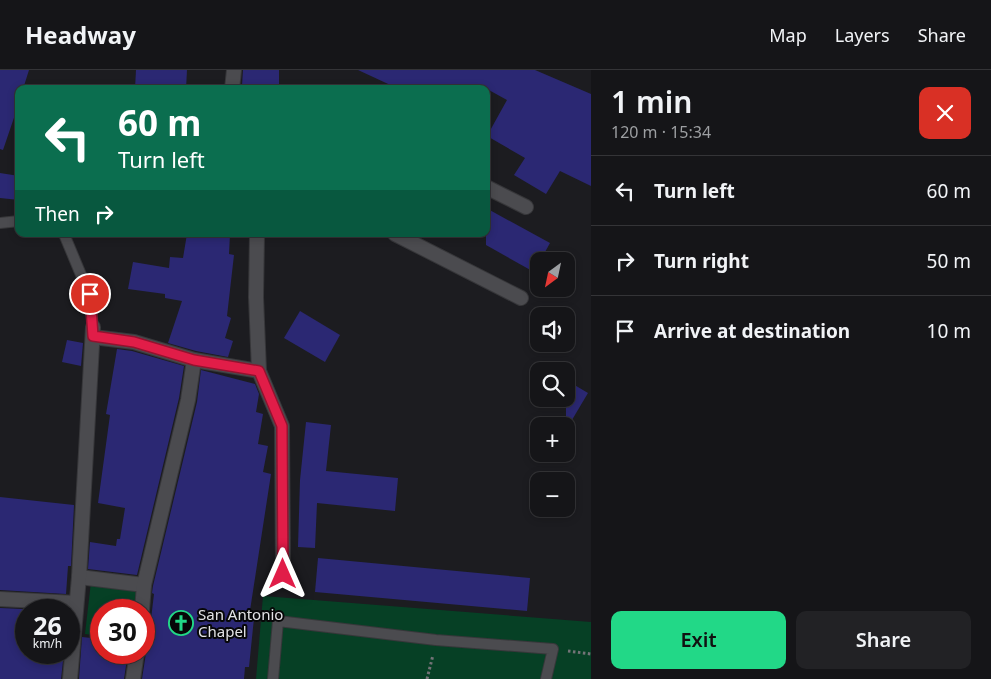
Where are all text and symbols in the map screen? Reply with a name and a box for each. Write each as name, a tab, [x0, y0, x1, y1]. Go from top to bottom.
text: Headway	[25, 18, 136, 51]
text: Map	[769, 23, 807, 47]
text: Layers	[835, 23, 890, 47]
text: Share	[918, 23, 966, 47]
text: 1 min	[611, 81, 692, 122]
button: close	[919, 87, 971, 139]
text: 60 m	[118, 99, 201, 146]
icon: left	[35, 105, 100, 170]
text: 120 m · 15:34	[611, 121, 711, 143]
text: Turn left	[118, 144, 205, 174]
icon: left	[611, 177, 639, 205]
text: Turn left	[654, 178, 735, 204]
text: 60 m	[927, 178, 971, 204]
icon: right	[90, 200, 118, 228]
text: Then	[35, 201, 80, 227]
icon: right	[611, 247, 639, 275]
text: Turn right	[654, 248, 749, 274]
text: 50 m	[927, 248, 971, 274]
north arrow	[530, 252, 575, 298]
map controls	[530, 252, 575, 517]
pin	[69, 273, 111, 315]
icon: arrive	[76, 280, 104, 308]
button: sound	[530, 307, 575, 352]
icon: arrive	[611, 317, 639, 345]
text: Arrive at destination	[654, 318, 850, 344]
text: 10 m	[927, 318, 971, 344]
button: search	[530, 362, 575, 407]
button: +	[530, 417, 575, 462]
button: −	[530, 472, 575, 517]
position arrow	[256, 547, 308, 599]
speed limit sign: 30	[90, 599, 155, 664]
place label: San Antonio Chapel	[198, 604, 283, 641]
text: 26	[33, 608, 62, 642]
church icon: San Antonio Chapel	[168, 610, 194, 636]
button: Exit	[611, 611, 786, 669]
button: Share	[796, 611, 971, 669]
text: km/h	[33, 635, 62, 652]

